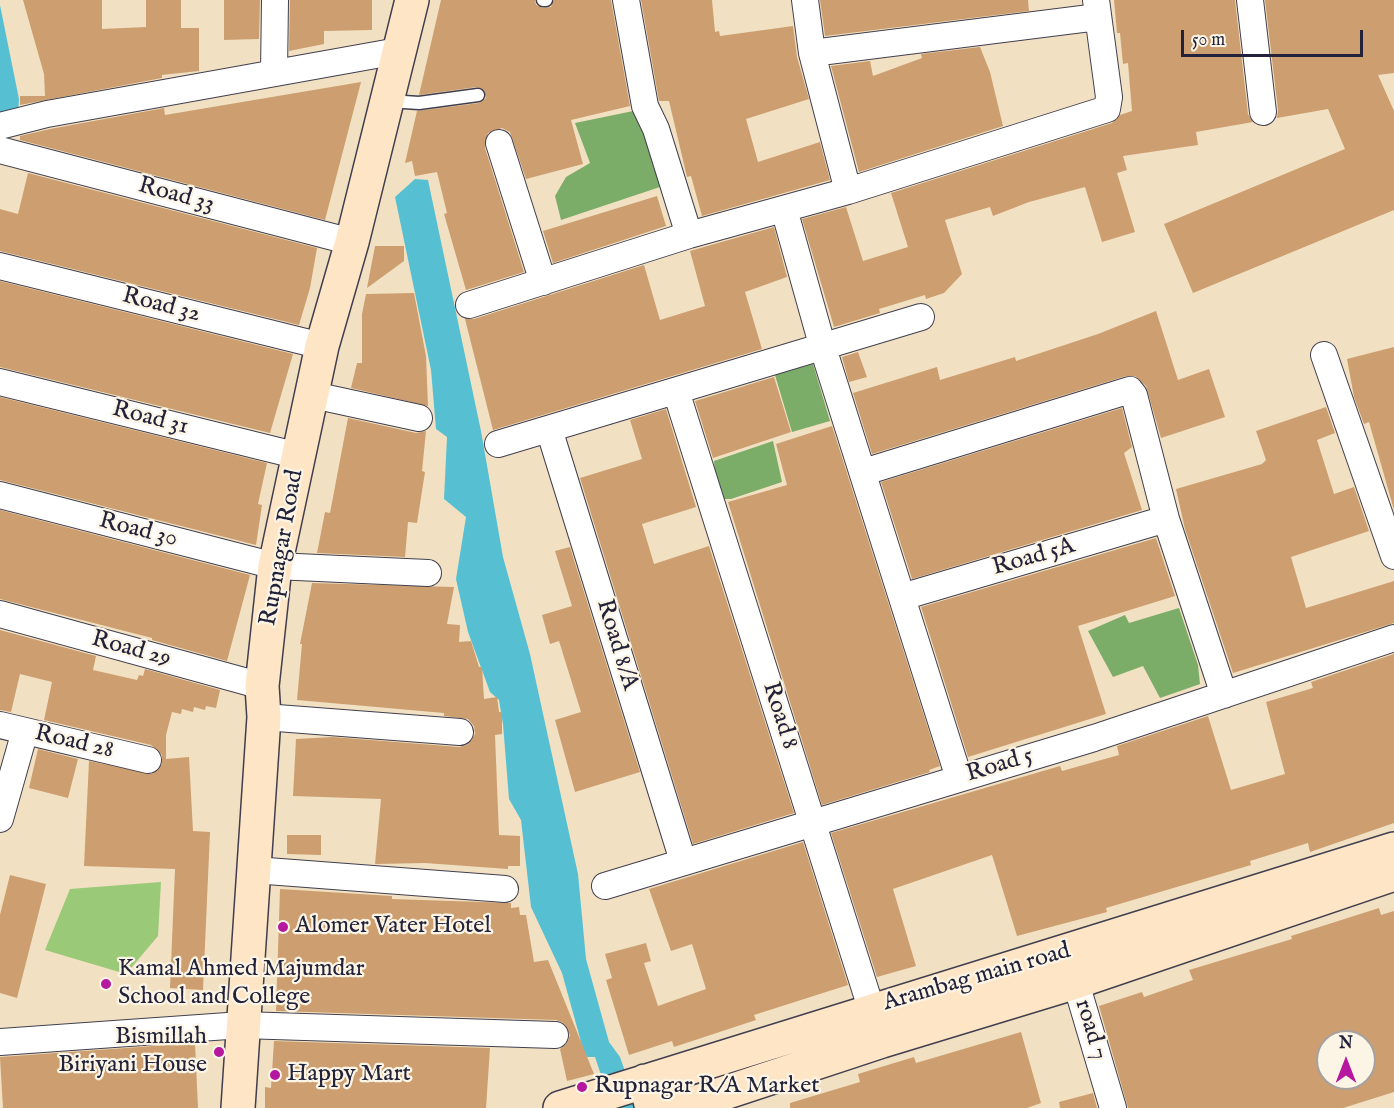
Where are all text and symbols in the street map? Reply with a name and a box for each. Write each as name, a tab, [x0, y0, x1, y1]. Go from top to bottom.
scale bar	[1184, 18, 1366, 56]
text: 50 m	[1192, 29, 1225, 52]
street label: Road 33	[135, 172, 217, 220]
street label: Road 32	[119, 282, 203, 330]
street label: Road 31	[109, 396, 191, 442]
street label: Rupnagar Road	[255, 468, 311, 628]
street label: Road 30	[96, 507, 180, 555]
street label: Road 5A	[989, 533, 1079, 583]
street label: Road 8/A	[589, 596, 643, 694]
street label: Road 29	[88, 626, 174, 674]
street label: Road 8	[755, 679, 803, 753]
street label: Road 28	[32, 720, 116, 766]
street label: Road 5	[963, 742, 1037, 790]
place label: Alomer Vater Hotel	[295, 913, 491, 941]
marker: Alomer Vater Hotel	[276, 920, 290, 934]
street label: Arambag main road	[880, 937, 1074, 1019]
place label: Kamal Ahmed Majumdar School and College	[118, 956, 364, 1012]
marker: Kamal Ahmed Majumdar School and College	[99, 977, 113, 991]
street label: road 7	[1067, 996, 1113, 1064]
place label: Bismillah Biriyani House	[58, 1024, 207, 1080]
north arrow	[1316, 1030, 1376, 1090]
text: N	[1339, 1034, 1353, 1054]
marker: Bismillah Biriyani House	[212, 1045, 226, 1059]
place label: Happy Mart	[287, 1061, 411, 1089]
marker: Happy Mart	[268, 1068, 282, 1082]
place label: Rupnagar R/A Market	[594, 1073, 819, 1101]
marker: Rupnagar R/A Market	[575, 1080, 589, 1094]

